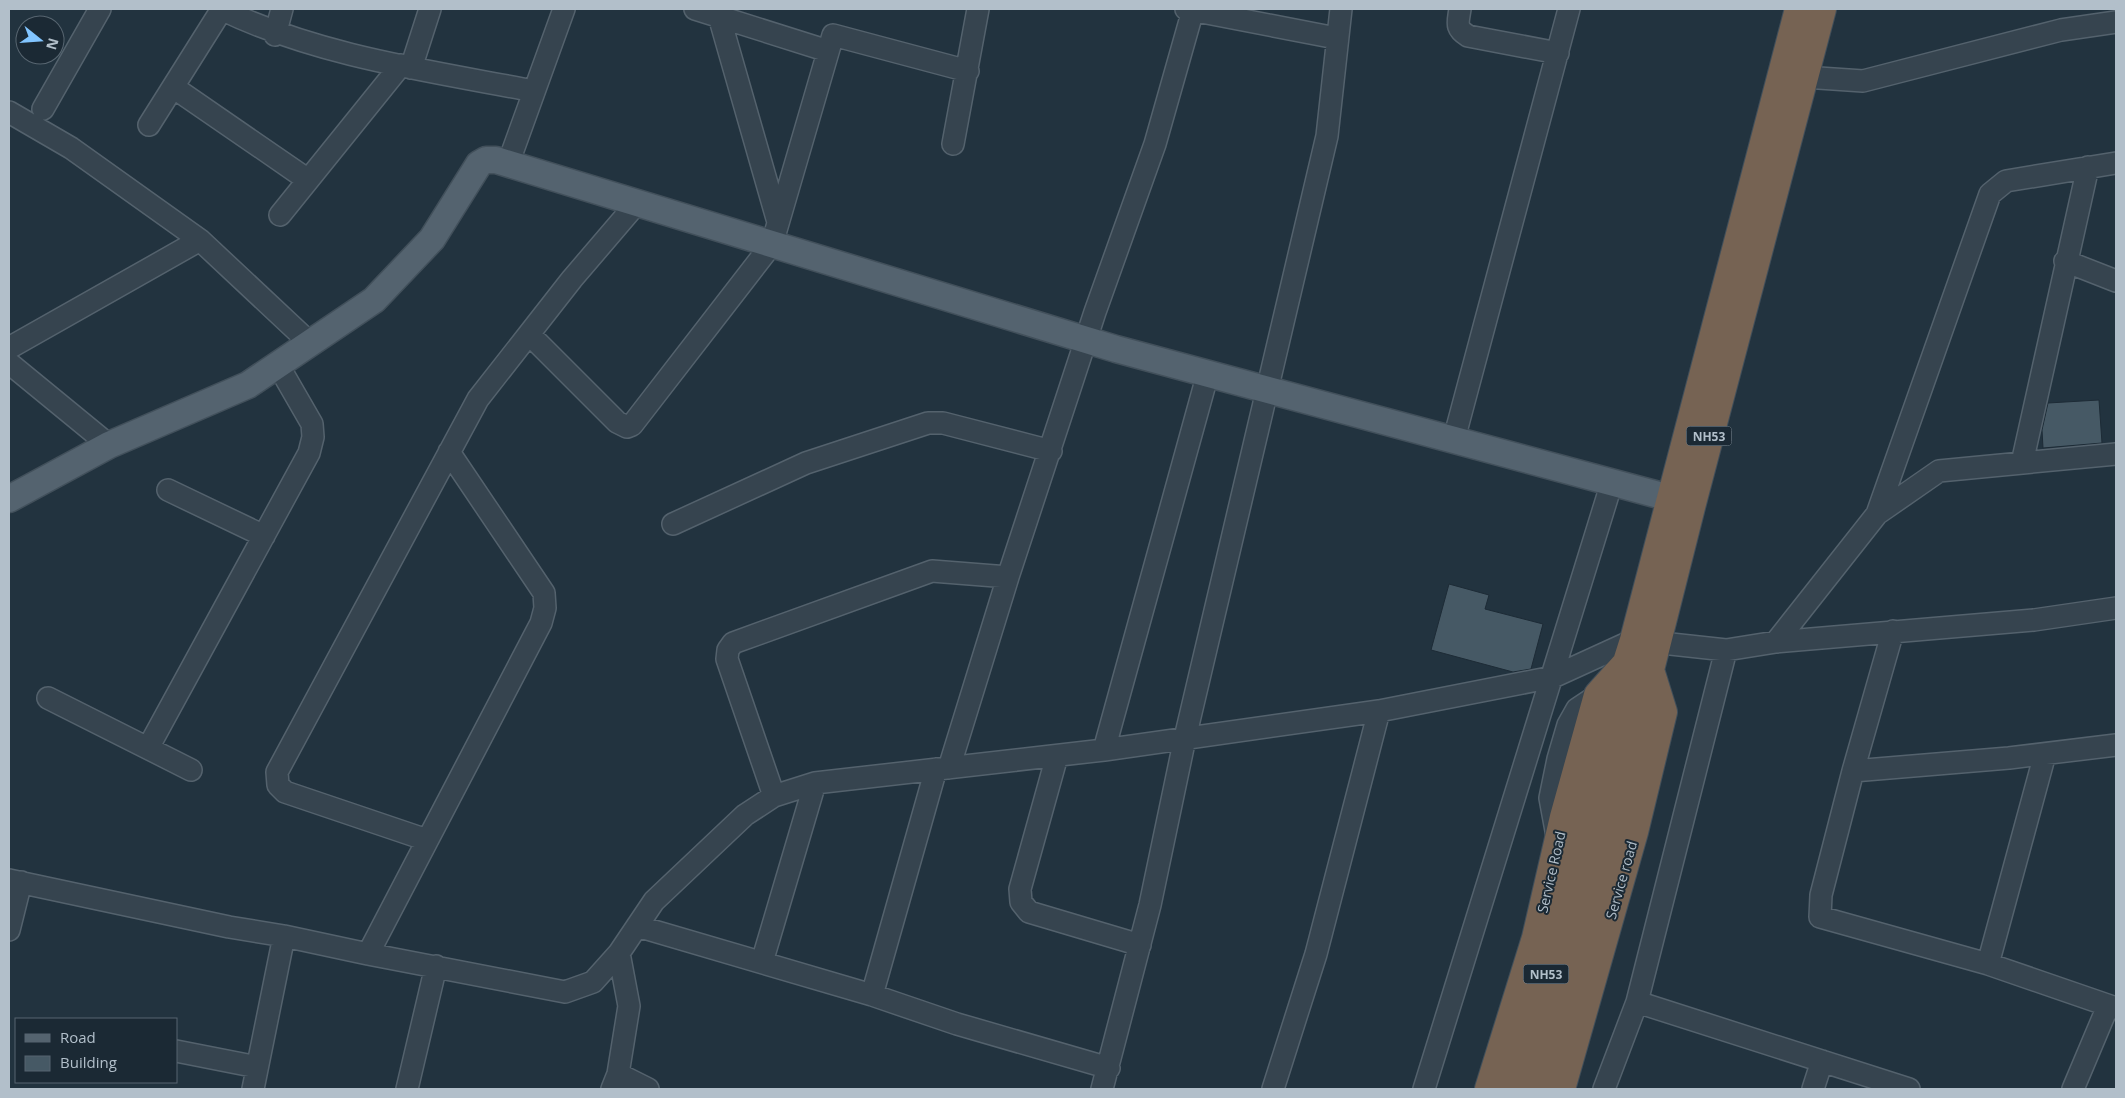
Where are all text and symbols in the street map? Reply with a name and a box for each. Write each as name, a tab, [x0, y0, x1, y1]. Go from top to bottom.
north arrow	[15, 15, 65, 65]
text: N	[42, 36, 64, 52]
road number: NH53	[1686, 426, 1732, 446]
street label: Service Road	[1532, 829, 1570, 915]
street label: Service road	[1601, 839, 1641, 921]
road number: NH53	[1524, 964, 1568, 984]
legend	[15, 1018, 178, 1083]
text: Road	[60, 1027, 96, 1047]
text: Building	[60, 1052, 117, 1072]

